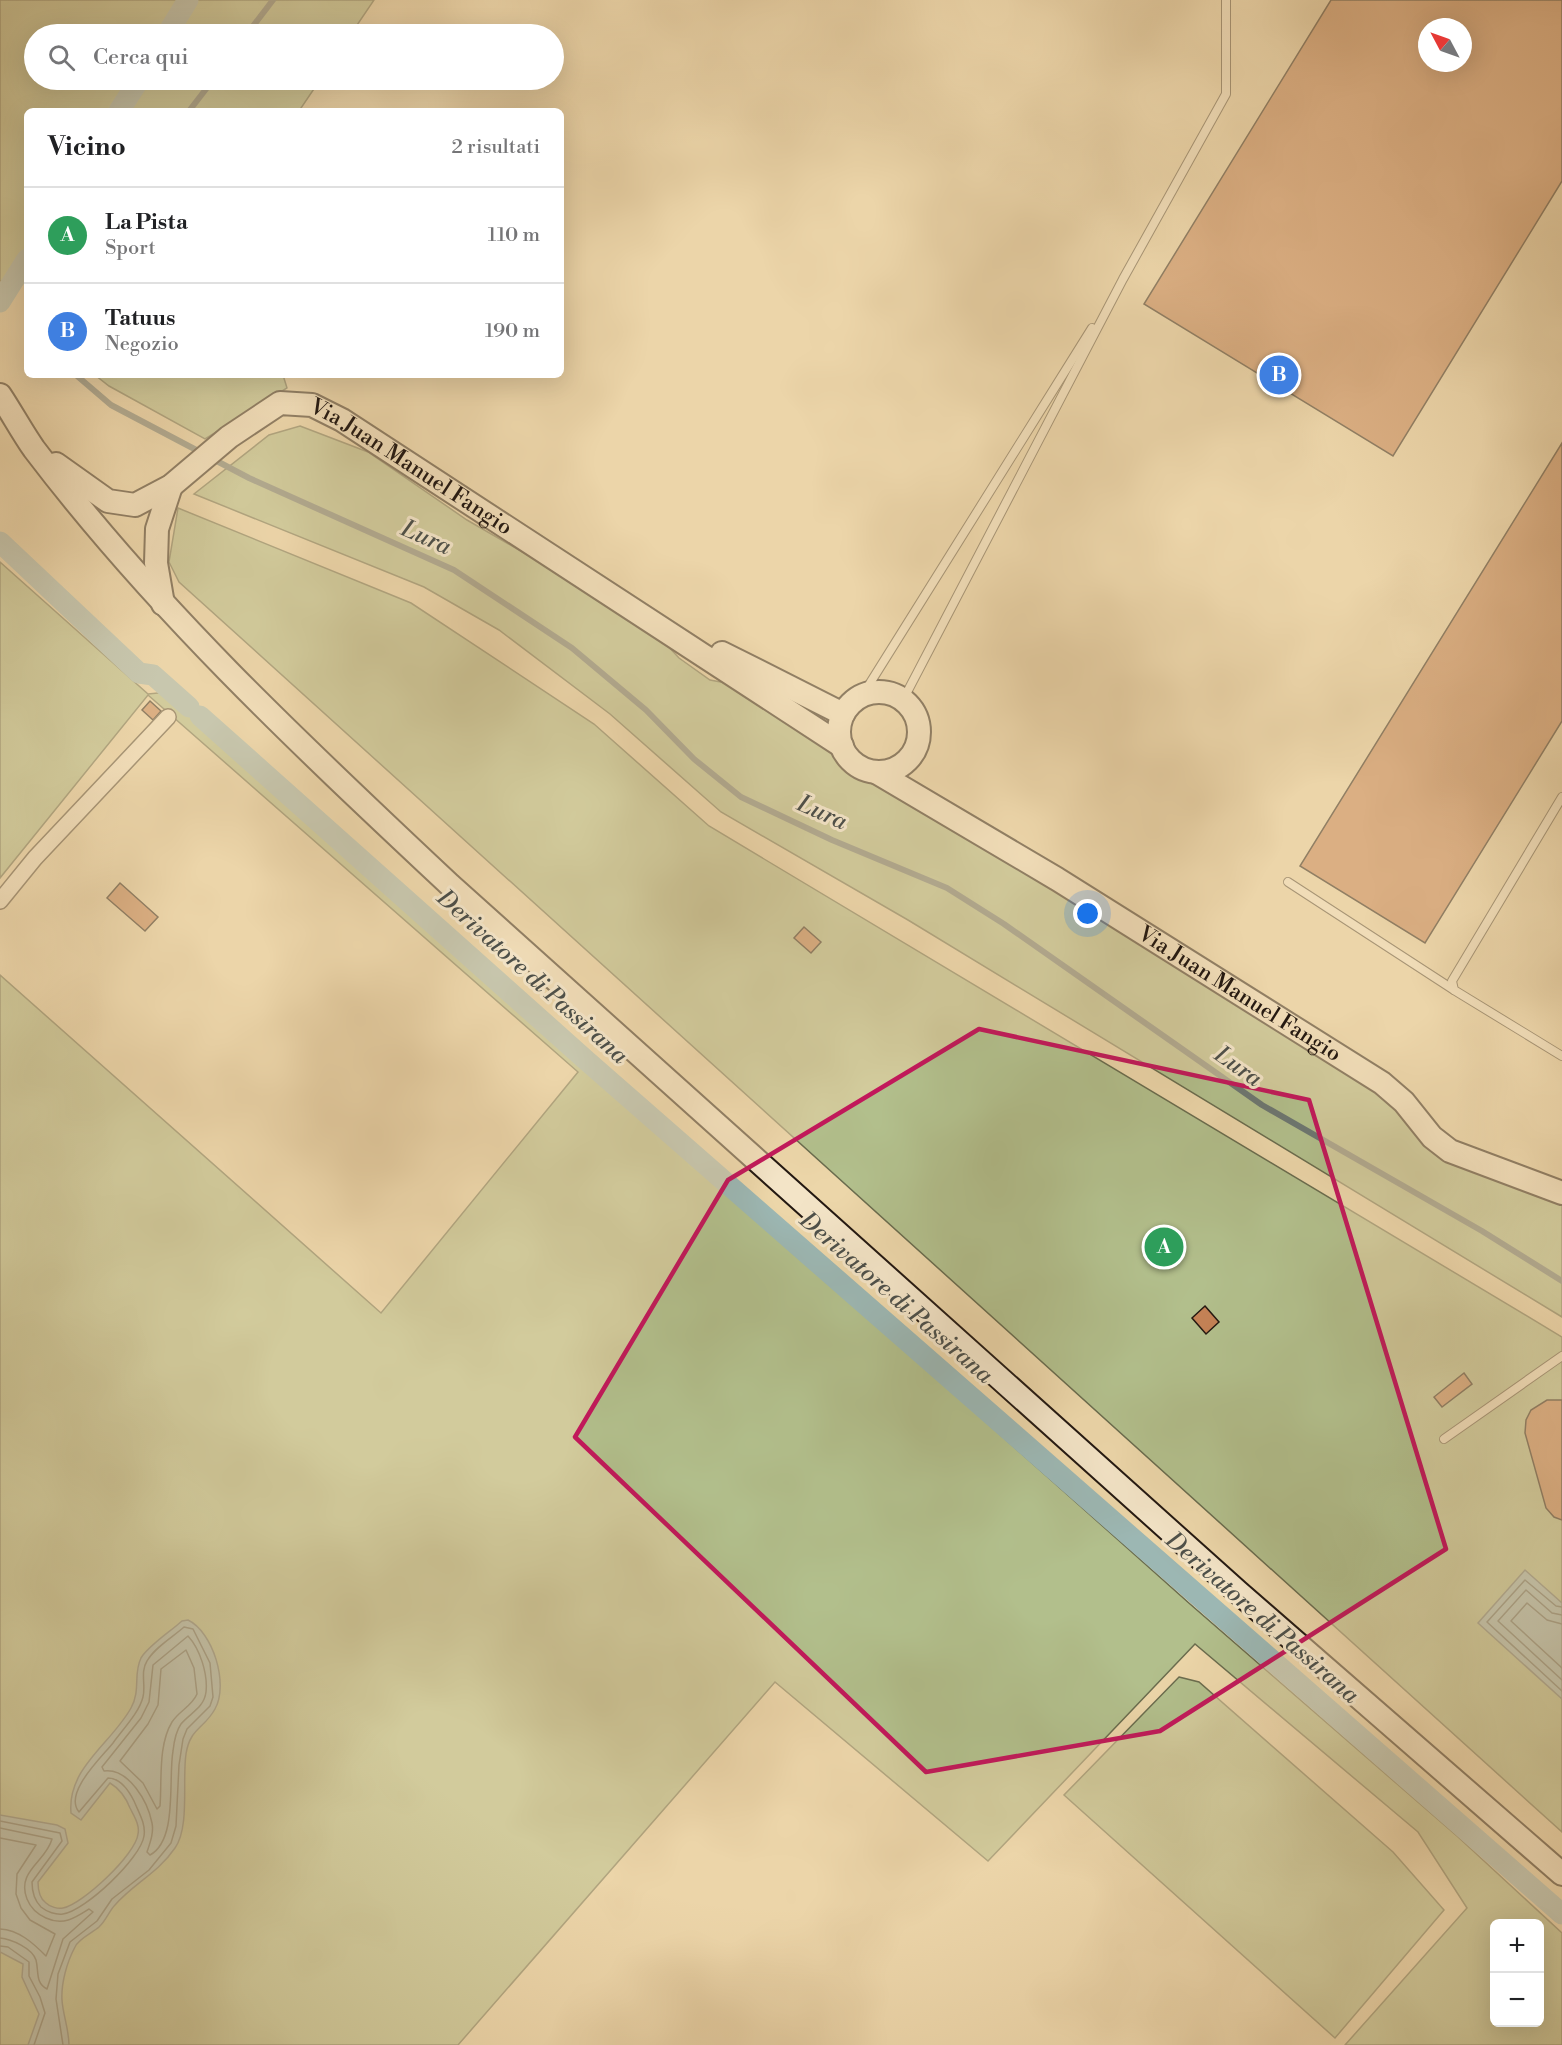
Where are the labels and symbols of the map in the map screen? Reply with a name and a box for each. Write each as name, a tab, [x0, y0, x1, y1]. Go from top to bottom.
north arrow	[1418, 18, 1472, 72]
pin: B	[1260, 352, 1298, 398]
street label: Via Juan Manuel Fangio	[304, 392, 518, 541]
water label: Lura	[396, 513, 456, 562]
water label: Lura	[792, 788, 852, 837]
water label: Derivatore di Passirana	[430, 883, 634, 1071]
your location	[1073, 899, 1102, 928]
street label: Via Juan Manuel Fangio	[1132, 919, 1346, 1068]
water label: Lura	[1208, 1039, 1268, 1094]
water label: Derivatore di Passirana	[792, 1205, 1000, 1391]
pin: A	[1144, 1224, 1184, 1270]
water label: Derivatore di Passirana	[1158, 1525, 1366, 1711]

